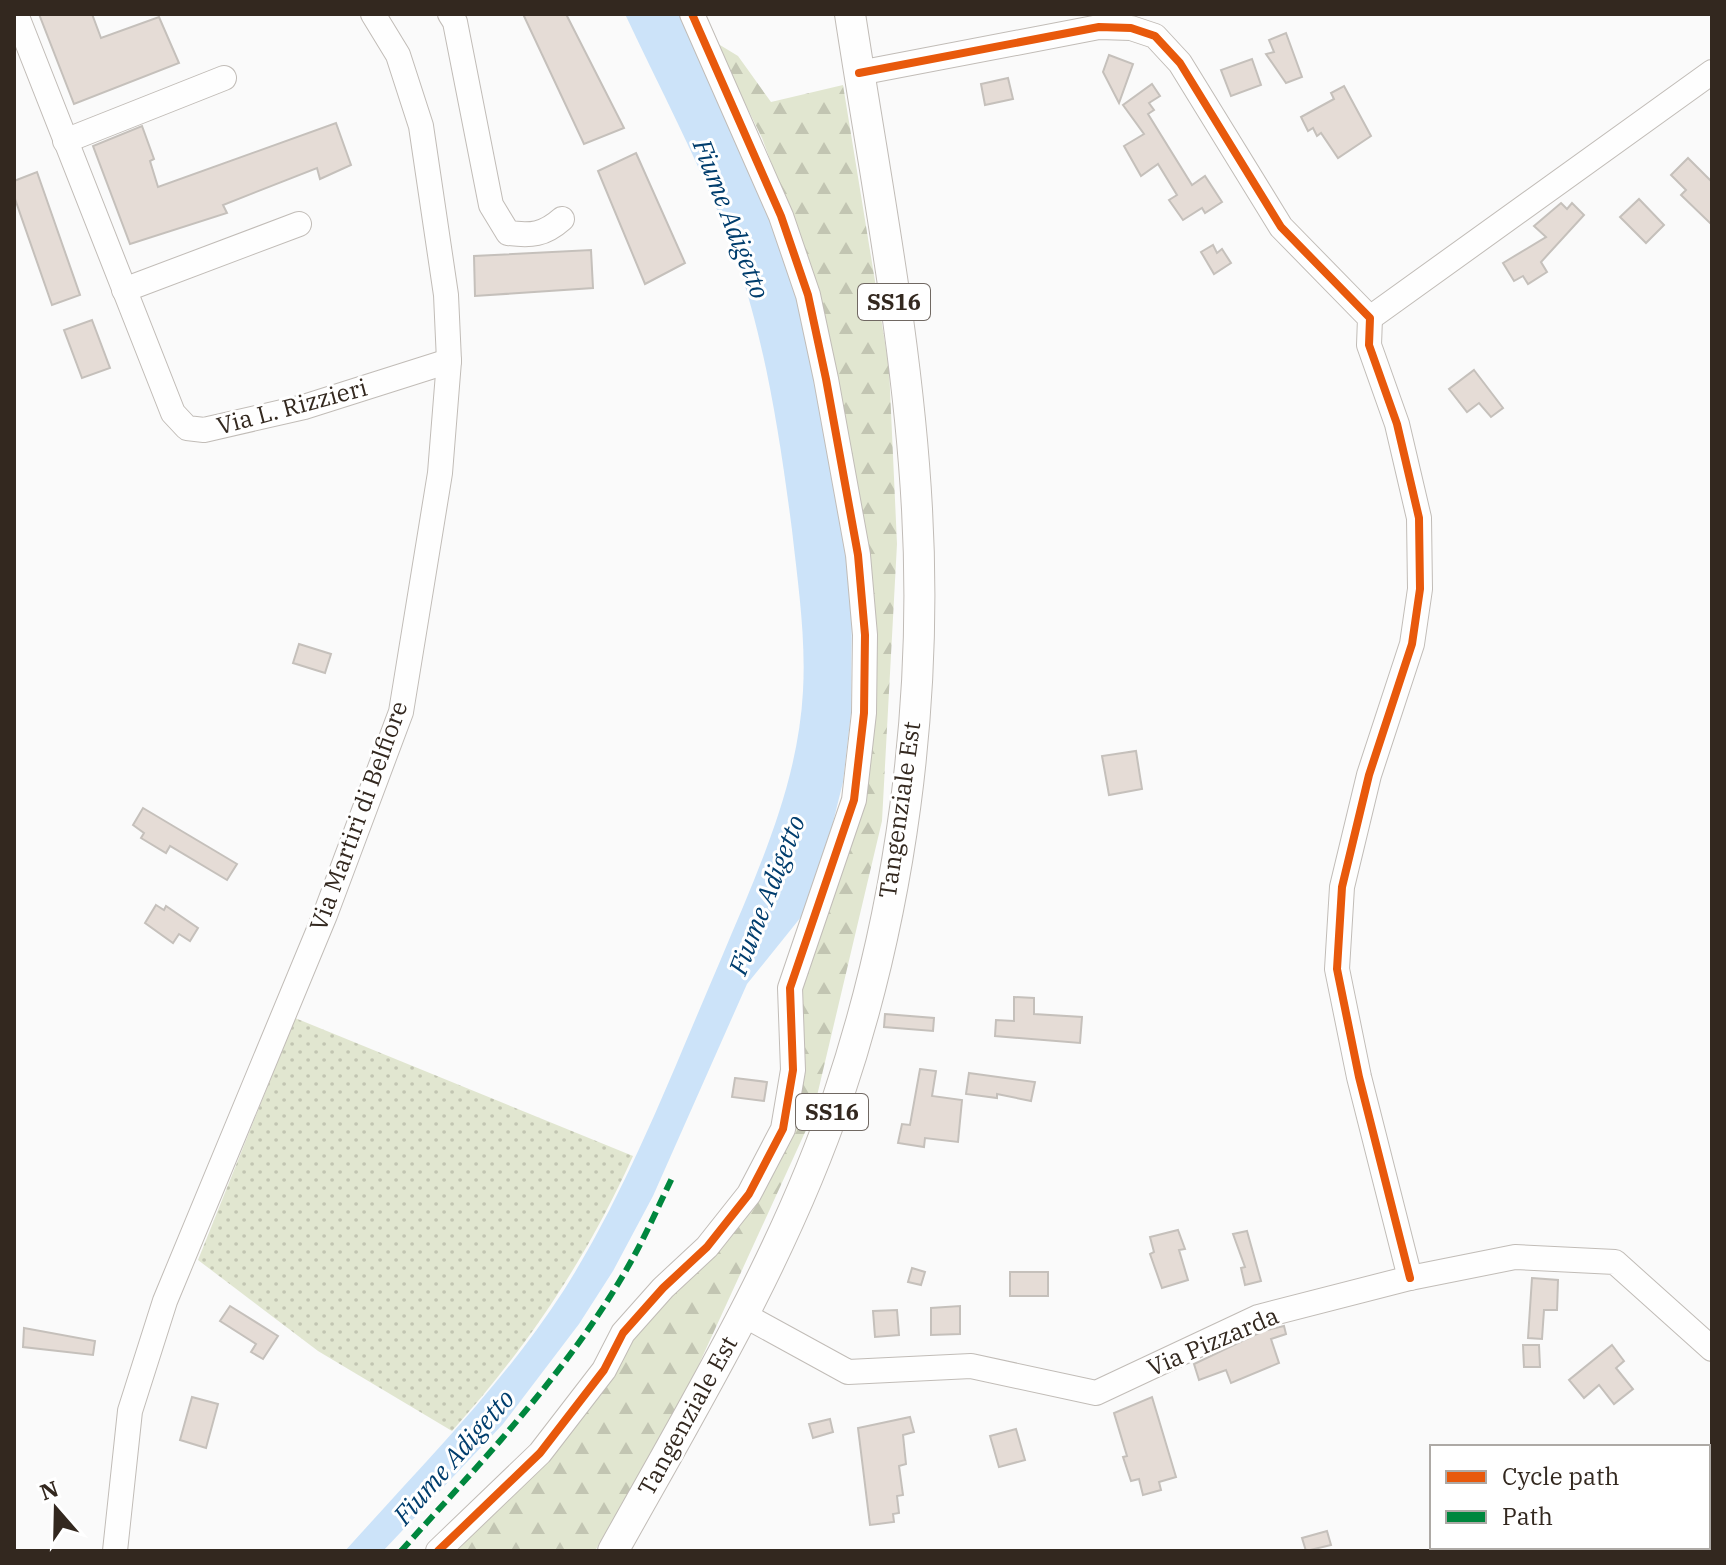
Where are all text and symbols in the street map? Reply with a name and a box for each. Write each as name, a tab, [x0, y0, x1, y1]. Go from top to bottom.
water label: Fiume Adigetto	[686, 133, 778, 303]
road number: SS16	[858, 284, 930, 320]
street label: Via L. Rizzieri	[213, 371, 371, 442]
street label: Via Martiri di Belfiore	[302, 696, 415, 935]
street label: Tangenziale Est	[871, 719, 927, 900]
water label: Fiume Adigetto	[720, 810, 812, 980]
road number: SS16	[796, 1094, 868, 1130]
street label: Via Pizzarda	[1142, 1299, 1283, 1383]
street label: Tangenziale Est	[630, 1330, 744, 1501]
water label: Fiume Adigetto	[385, 1382, 521, 1532]
legend	[1430, 1445, 1710, 1549]
text: Cycle path	[1502, 1460, 1619, 1492]
north arrow	[16, 1469, 96, 1549]
text: N	[36, 1473, 62, 1506]
text: Path	[1502, 1500, 1553, 1532]

